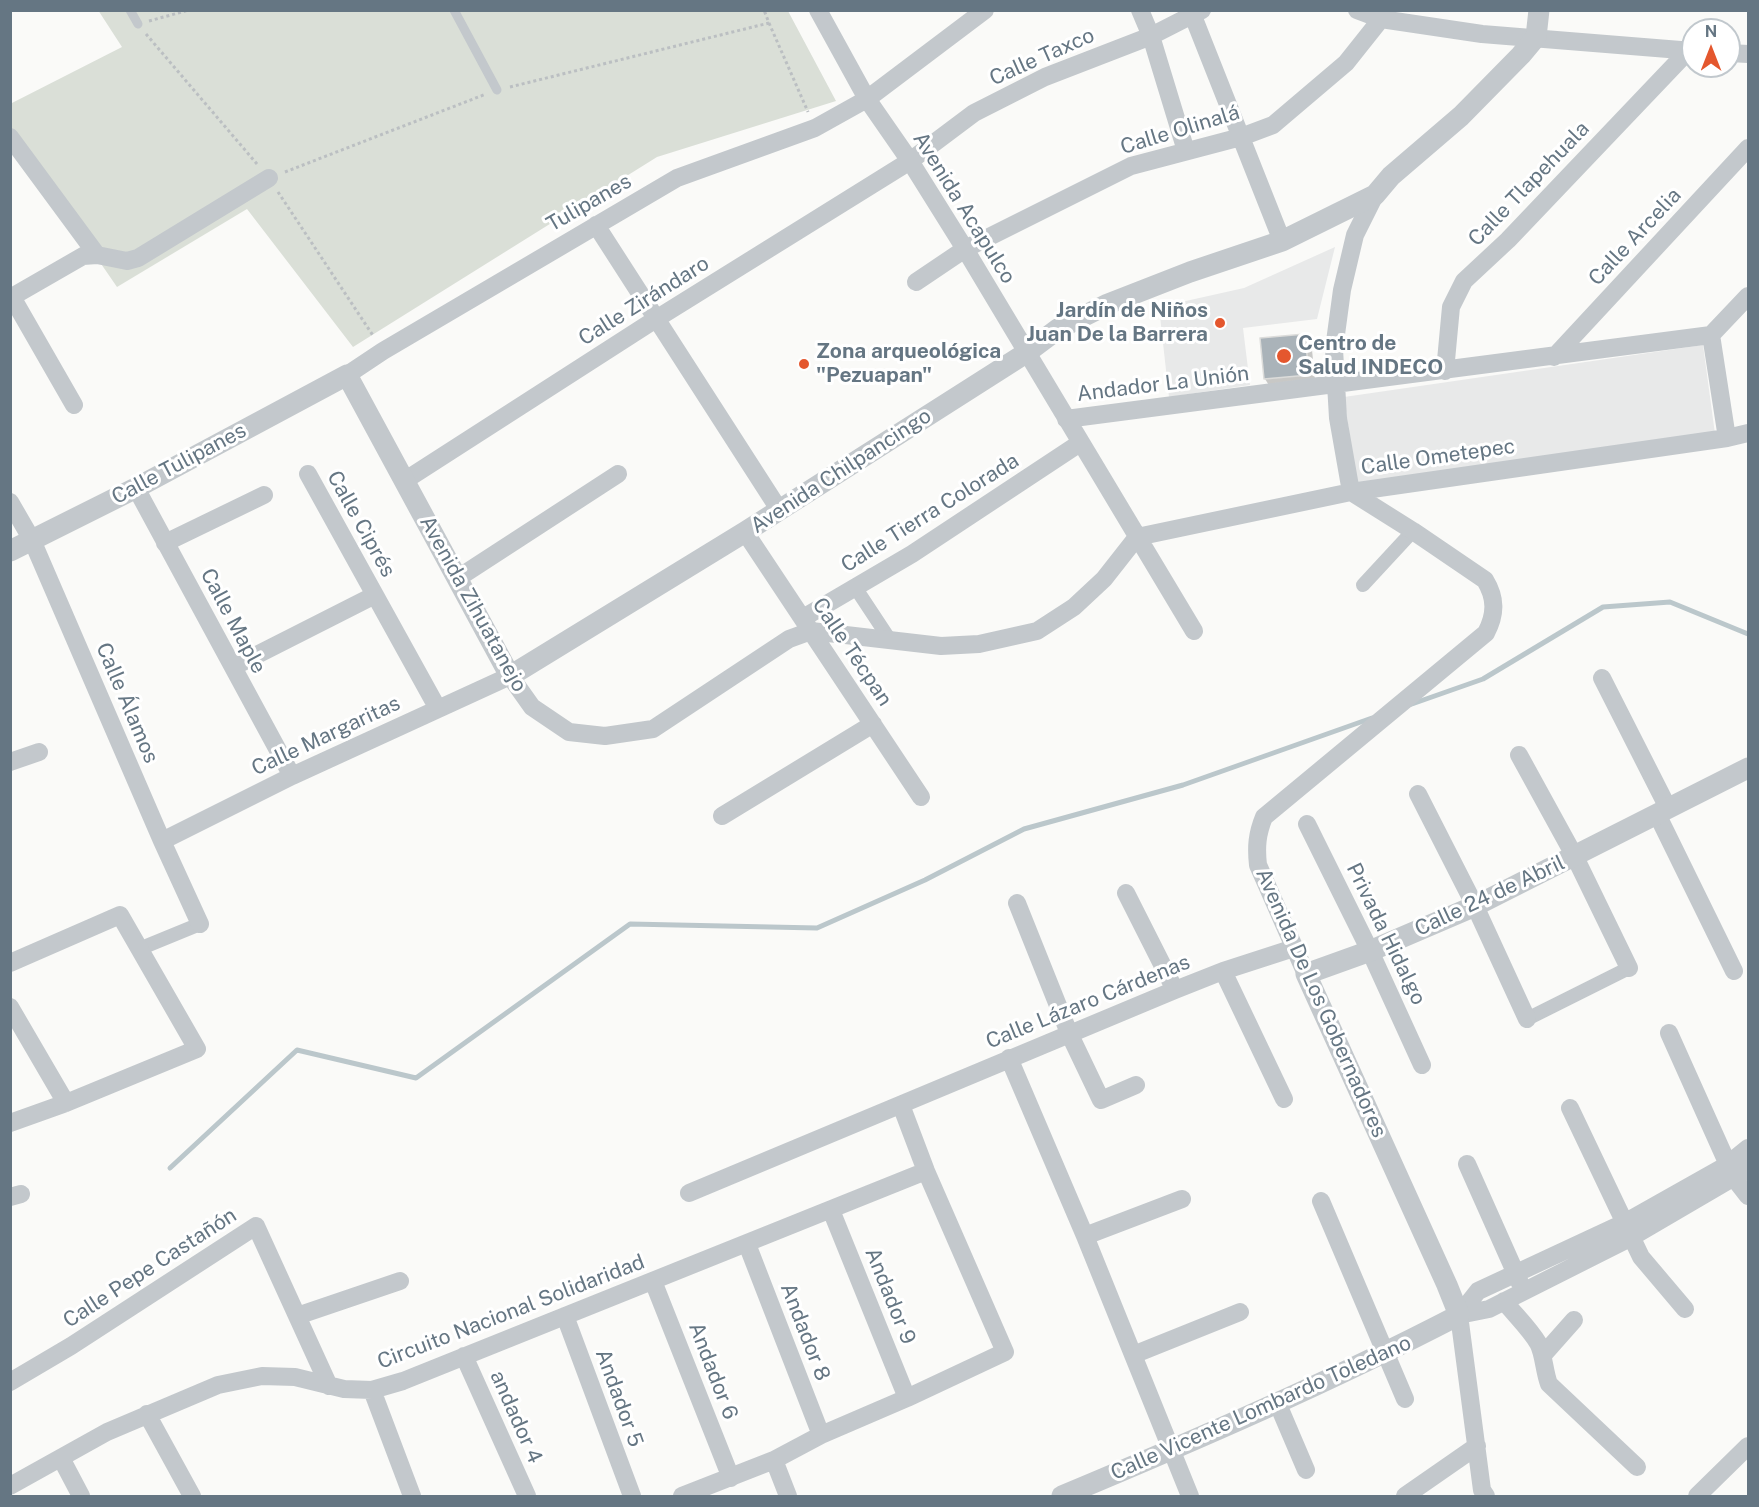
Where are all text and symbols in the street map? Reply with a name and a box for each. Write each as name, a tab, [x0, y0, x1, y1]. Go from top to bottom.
north arrow	[1681, 18, 1741, 78]
text: N	[1705, 22, 1717, 41]
street label: Calle Taxco	[986, 23, 1098, 91]
street label: Calle Olinalá	[1117, 100, 1243, 160]
street label: Calle Tlapehuala	[1463, 117, 1595, 251]
street label: Avenida Acapulco	[907, 128, 1021, 288]
street label: Tulipanes	[542, 169, 636, 237]
street label: Calle Arcelia	[1583, 183, 1687, 291]
street label: Calle Zirándaro	[574, 251, 714, 351]
place label: Jardín de Niños Juan De la Barrera	[1027, 298, 1208, 348]
marker: Jardín de Niños Juan De la Barrera	[1213, 316, 1227, 330]
place label: Centro de Salud INDECO	[1298, 331, 1443, 381]
place label: Zona arqueológica "Pezuapan"	[816, 339, 1001, 389]
marker: Centro de Salud INDECO	[1275, 347, 1293, 365]
marker: Zona arqueológica "Pezuapan"	[797, 357, 811, 371]
street label: Andador La Unión	[1075, 361, 1251, 407]
street label: Avenida Chilpancingo	[746, 403, 936, 539]
street label: Calle Tulipanes	[107, 418, 251, 510]
street label: Calle Ometepec	[1359, 434, 1517, 480]
street label: Calle Tierra Colorada	[837, 448, 1023, 578]
street label: Calle Ciprés	[321, 466, 401, 582]
street label: Avenida Zihuatanejo	[414, 512, 532, 696]
street label: Calle Maple	[195, 564, 271, 678]
street label: Calle Técpan	[807, 593, 897, 711]
street label: Calle Álamos	[90, 639, 164, 767]
street label: Calle Margaritas	[248, 691, 404, 781]
street label: Calle 24 de Abril	[1411, 850, 1569, 942]
street label: Privada Hidalgo	[1341, 859, 1431, 1009]
street label: Avenida De Los Gobernadores	[1250, 865, 1392, 1141]
street label: Calle Lázaro Cárdenas	[982, 950, 1194, 1054]
street label: Calle Pepe Castañón	[59, 1203, 241, 1333]
street label: Andador 9	[859, 1244, 921, 1348]
street label: Circuito Nacional Solidaridad	[374, 1249, 648, 1375]
street label: Andador 8	[775, 1280, 835, 1384]
street label: Andador 6	[683, 1319, 743, 1423]
street label: Calle Vicente Lombardo Toledano	[1107, 1330, 1415, 1486]
street label: Andador 5	[590, 1346, 648, 1450]
street label: andador 4	[484, 1367, 548, 1467]

